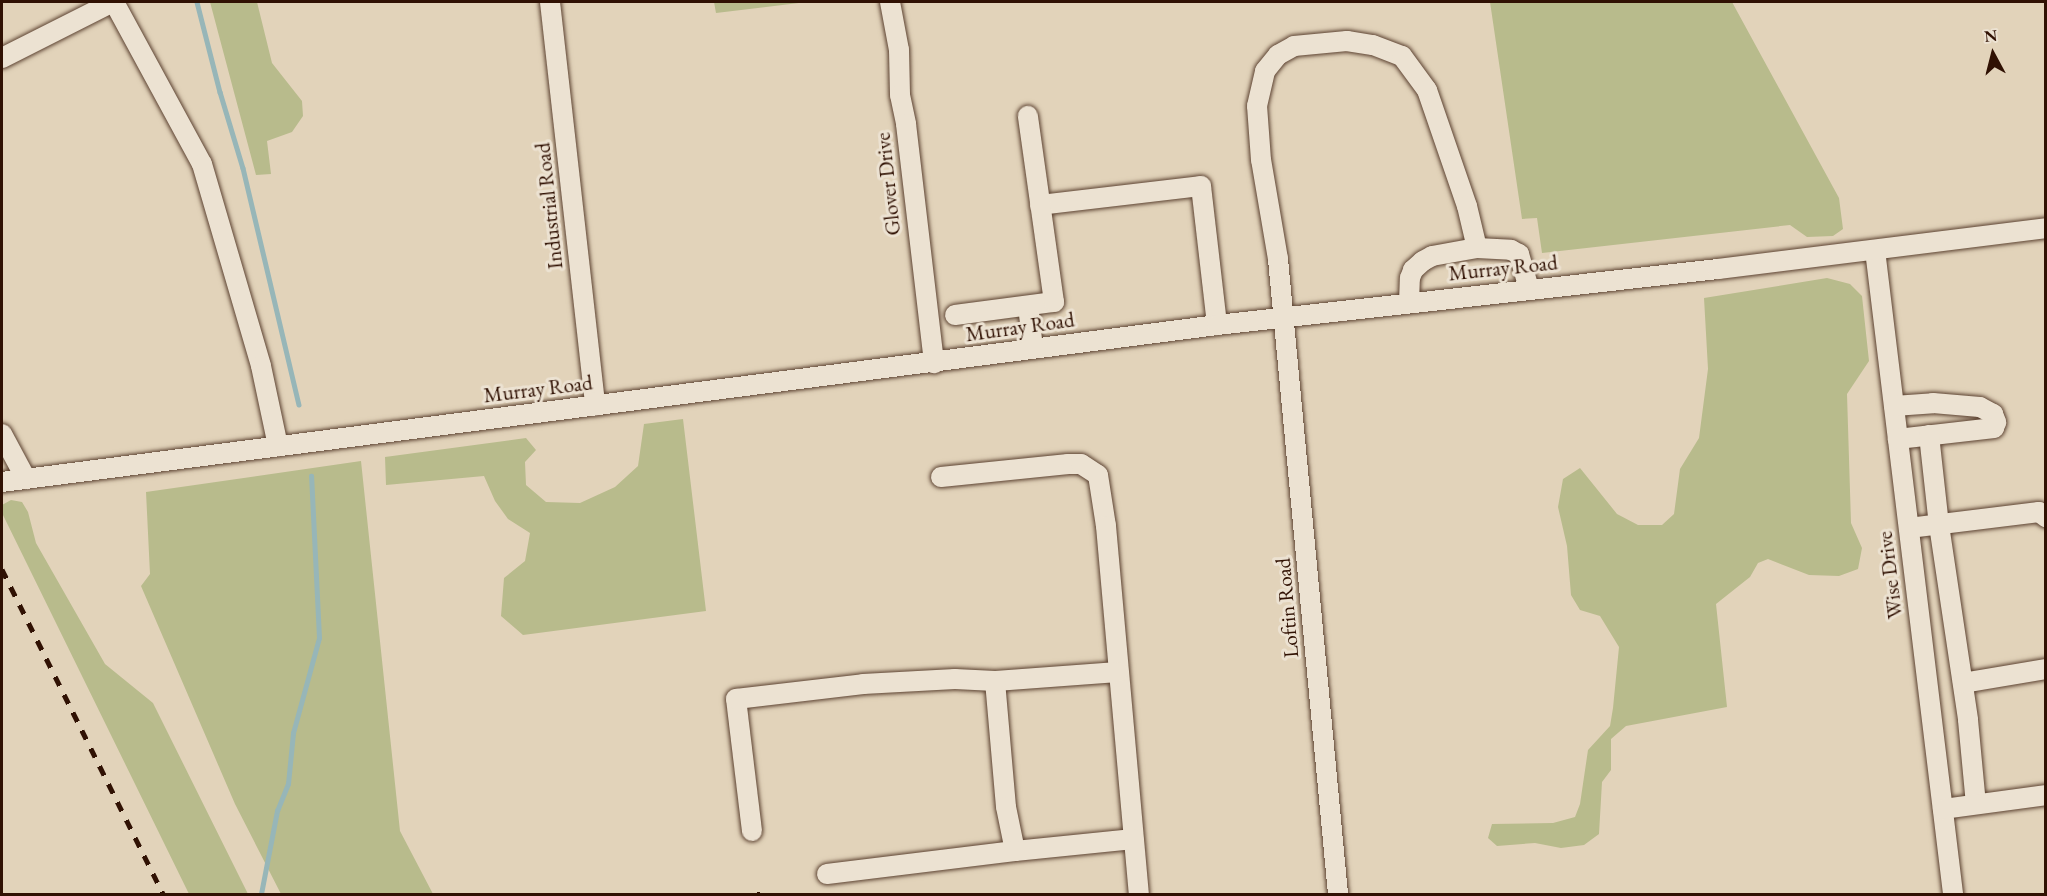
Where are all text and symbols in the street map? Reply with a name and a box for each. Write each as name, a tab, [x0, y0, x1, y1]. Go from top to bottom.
north arrow	[1963, 24, 2023, 84]
text: N	[1983, 24, 1998, 47]
street label: Glover Drive	[870, 131, 906, 237]
street label: Industrial Road	[530, 142, 568, 270]
street label: Murray Road	[1447, 250, 1559, 286]
street label: Murray Road	[964, 307, 1076, 347]
street label: Murray Road	[482, 370, 594, 408]
street label: Wise Drive	[1872, 530, 1908, 620]
street label: Loftin Road	[1270, 557, 1304, 659]

